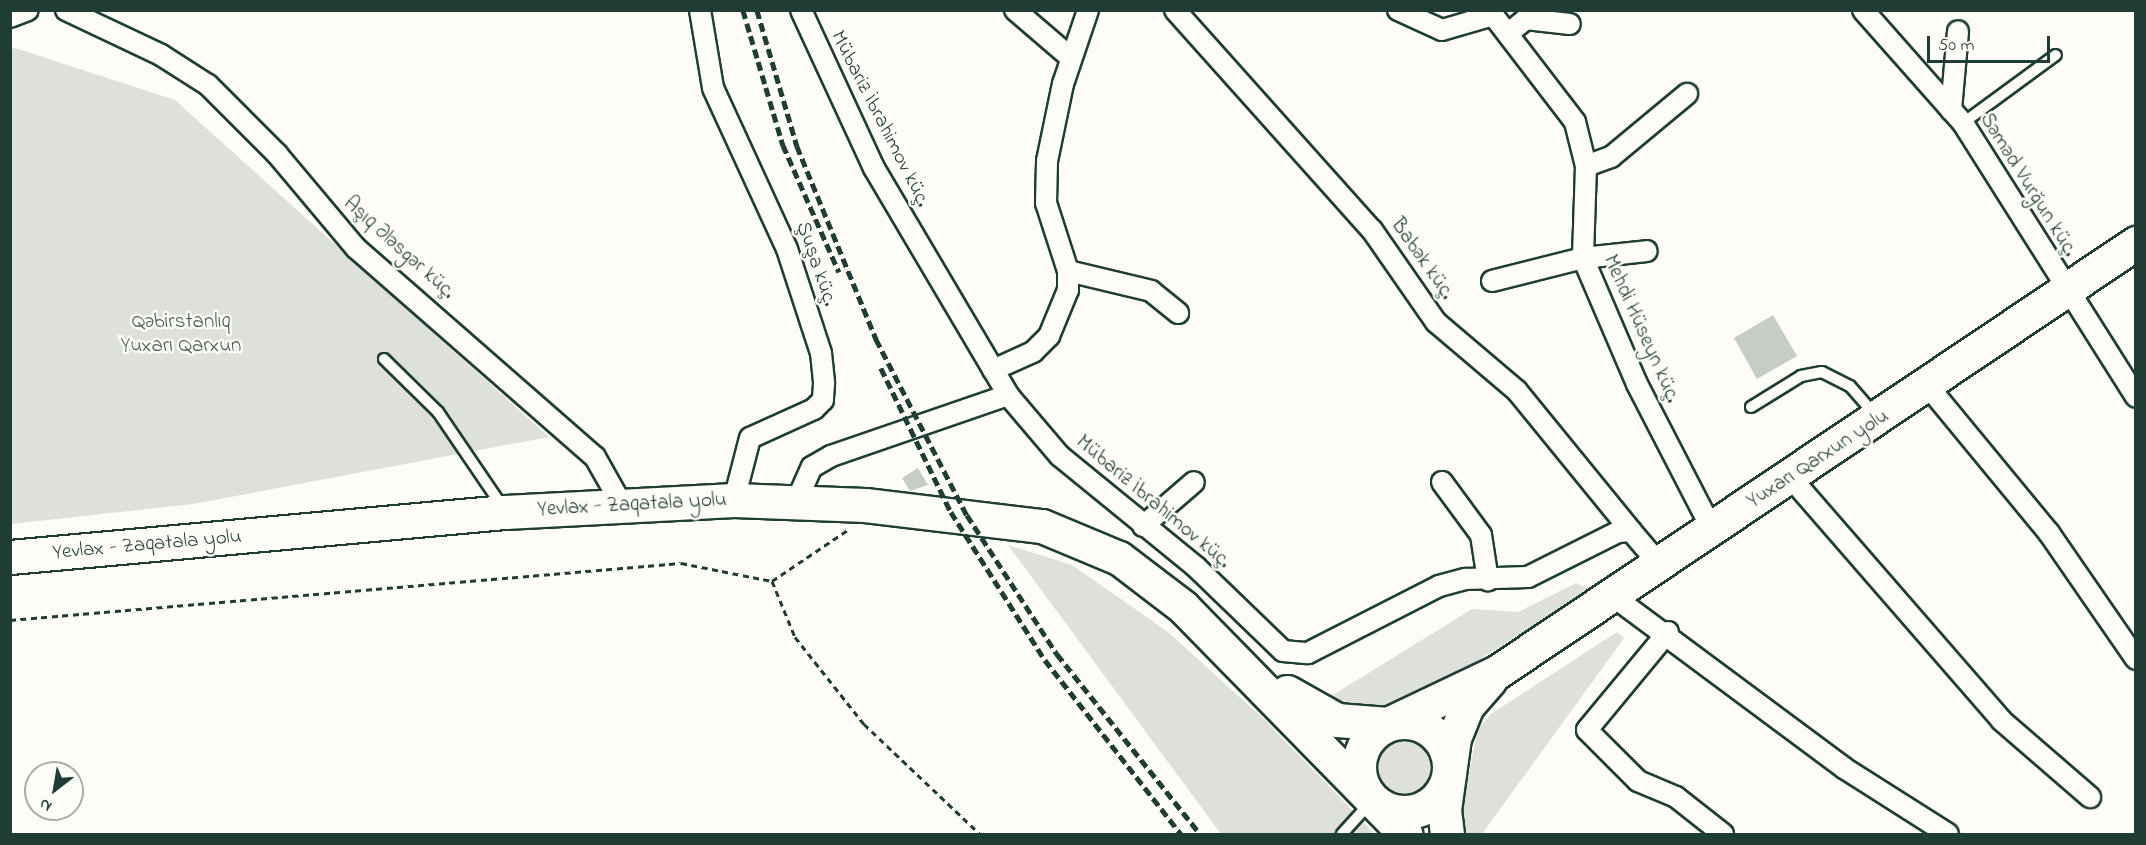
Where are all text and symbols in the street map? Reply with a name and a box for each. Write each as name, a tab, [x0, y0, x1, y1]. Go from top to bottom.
scale bar	[1930, 24, 2053, 62]
street label: Mübariz İbrahimov küç.	[825, 27, 935, 211]
text: 50 m	[1938, 33, 1975, 59]
street label: Səməd Vurğun küç.	[1974, 108, 2082, 262]
street label: Aşıq Ələsgər küç.	[338, 191, 460, 305]
street label: Babək küç.	[1385, 213, 1459, 305]
street label: Şuşa küç.	[790, 219, 842, 309]
street label: Mehdi Hüseyn küç.	[1597, 251, 1685, 407]
park label: Qəbirstanlıq Yuxarı Qarxun	[121, 309, 241, 359]
street label: Yuxarı Qarxun yolu	[1742, 404, 1894, 514]
street label: Mübariz İbrahimov küç.	[1070, 430, 1236, 574]
street label: Yevlax - Zaqatala yolu	[537, 487, 727, 523]
street label: Yevlax - Zaqatala yolu	[51, 524, 243, 566]
north arrow	[24, 761, 84, 821]
text: N	[35, 792, 57, 818]

